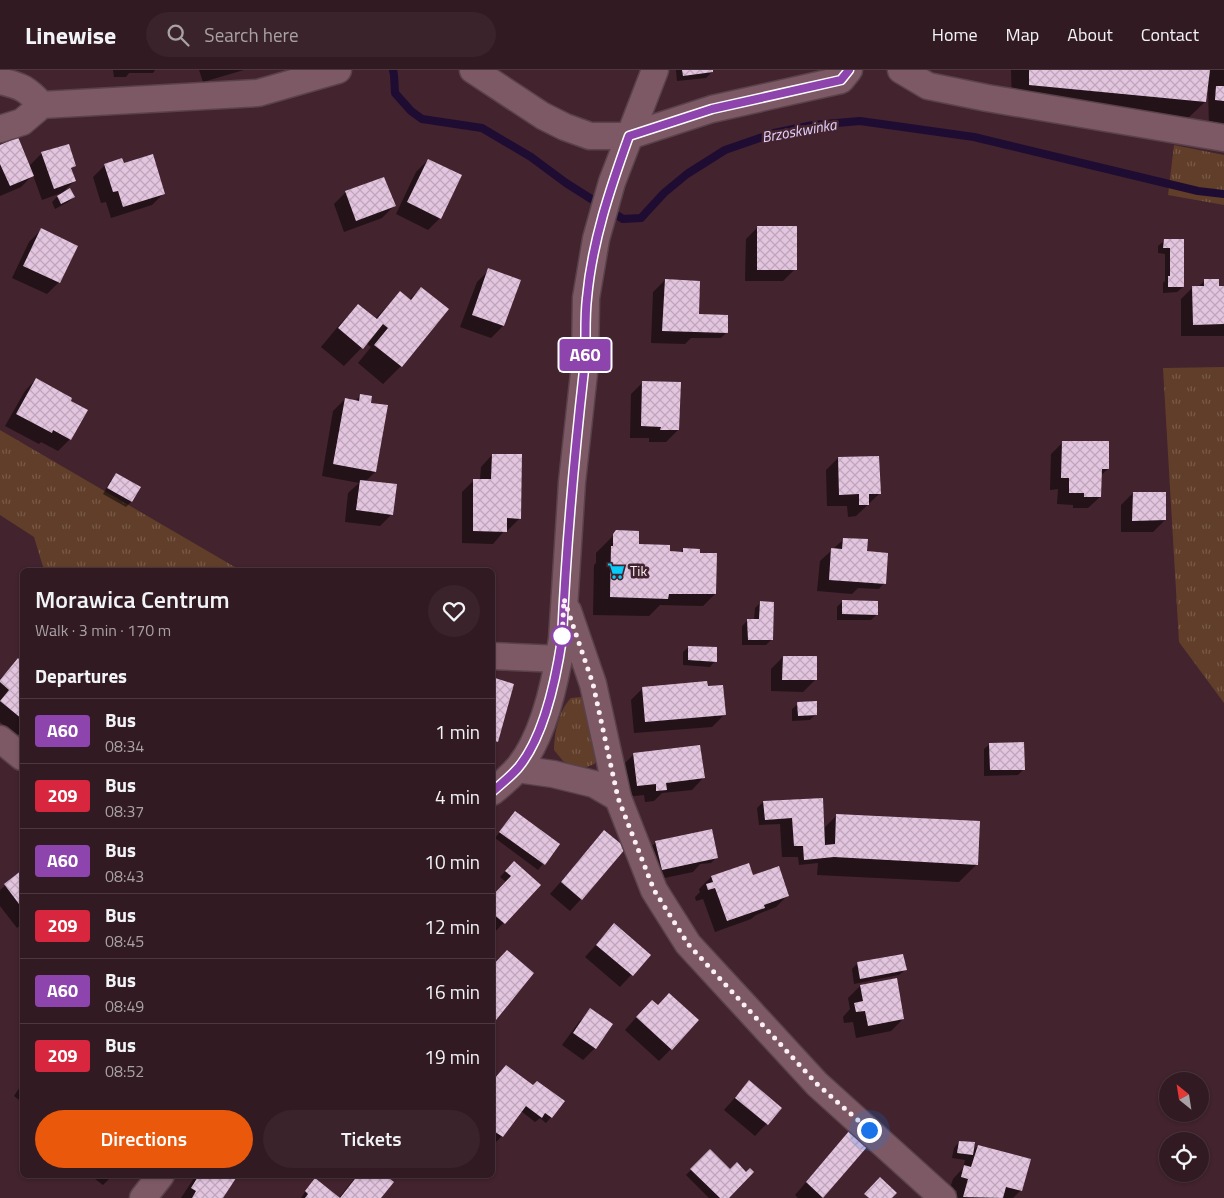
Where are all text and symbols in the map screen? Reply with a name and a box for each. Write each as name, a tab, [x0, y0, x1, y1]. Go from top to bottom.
search box	[146, 12, 496, 57]
text: Linewise	[25, 17, 116, 53]
text: Search here	[204, 20, 299, 49]
icon: search	[164, 21, 192, 49]
text: Home	[932, 21, 978, 48]
text: Map	[1006, 21, 1039, 48]
text: About	[1067, 21, 1113, 48]
text: Contact	[1141, 21, 1199, 48]
water label: Brzoskwinka	[760, 112, 840, 148]
line badge: A60	[556, 339, 614, 371]
text: A60	[570, 341, 601, 368]
place label: Tik	[630, 560, 647, 581]
supermarket icon: Tik	[606, 561, 626, 581]
text: Morawica Centrum	[35, 581, 230, 617]
button: heart	[428, 585, 480, 637]
text: Walk · 3 min · 170 m	[35, 618, 171, 642]
unlabelled marker	[551, 625, 573, 647]
text: Departures	[35, 661, 127, 690]
text: Bus	[105, 705, 136, 734]
text: A60	[47, 717, 78, 744]
text: 1 min	[435, 717, 480, 746]
text: 08:34	[105, 734, 144, 758]
text: Bus	[105, 770, 136, 799]
text: 209	[47, 782, 78, 809]
text: 4 min	[435, 782, 480, 811]
text: 08:37	[105, 799, 144, 823]
text: Bus	[105, 835, 136, 864]
text: A60	[47, 847, 78, 874]
text: 10 min	[424, 847, 480, 876]
text: 08:43	[105, 864, 144, 888]
text: Bus	[105, 900, 136, 929]
text: 209	[47, 912, 78, 939]
text: 12 min	[424, 912, 480, 941]
text: 08:45	[105, 929, 144, 953]
text: Bus	[105, 965, 136, 994]
text: A60	[47, 977, 78, 1004]
text: 16 min	[424, 977, 480, 1006]
text: 08:49	[105, 994, 144, 1018]
text: Bus	[105, 1030, 136, 1059]
text: 209	[47, 1042, 78, 1069]
text: 19 min	[424, 1042, 480, 1071]
text: 08:52	[105, 1059, 144, 1083]
north arrow	[1159, 1072, 1209, 1122]
map controls	[1159, 1072, 1209, 1182]
button: Directions	[35, 1110, 253, 1168]
button: Tickets	[263, 1110, 480, 1168]
your location	[857, 1118, 882, 1143]
button: locate	[1159, 1132, 1209, 1182]

